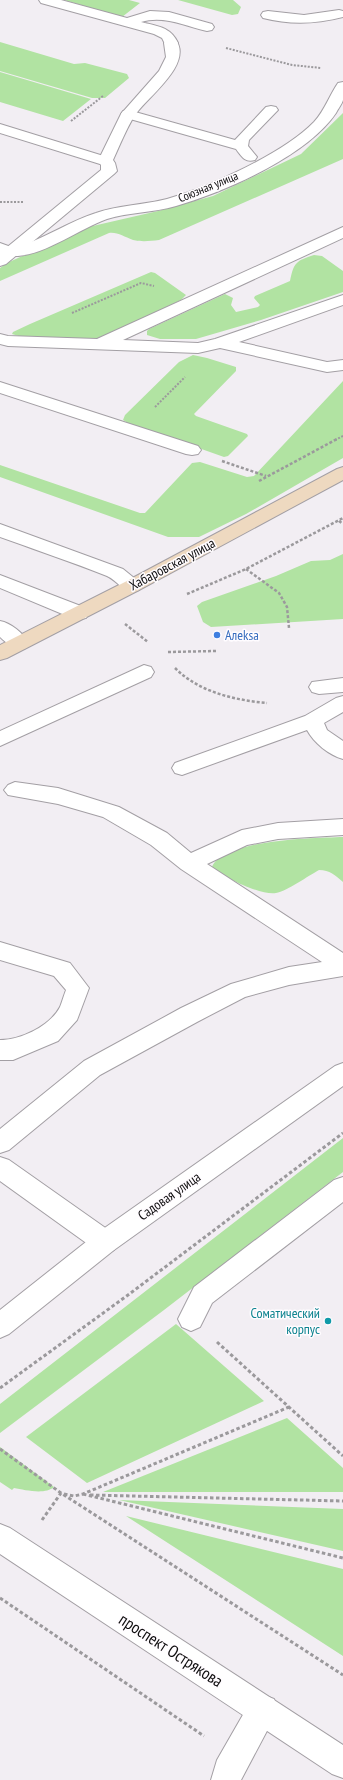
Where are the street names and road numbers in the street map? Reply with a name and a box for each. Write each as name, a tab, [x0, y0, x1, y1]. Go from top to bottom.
street label: Союзная улица	[176, 168, 240, 205]
street label: Хабаровская улица	[126, 534, 218, 594]
street label: Садовая улица	[134, 1168, 204, 1224]
street label: проспект Острякова	[115, 1608, 227, 1692]

